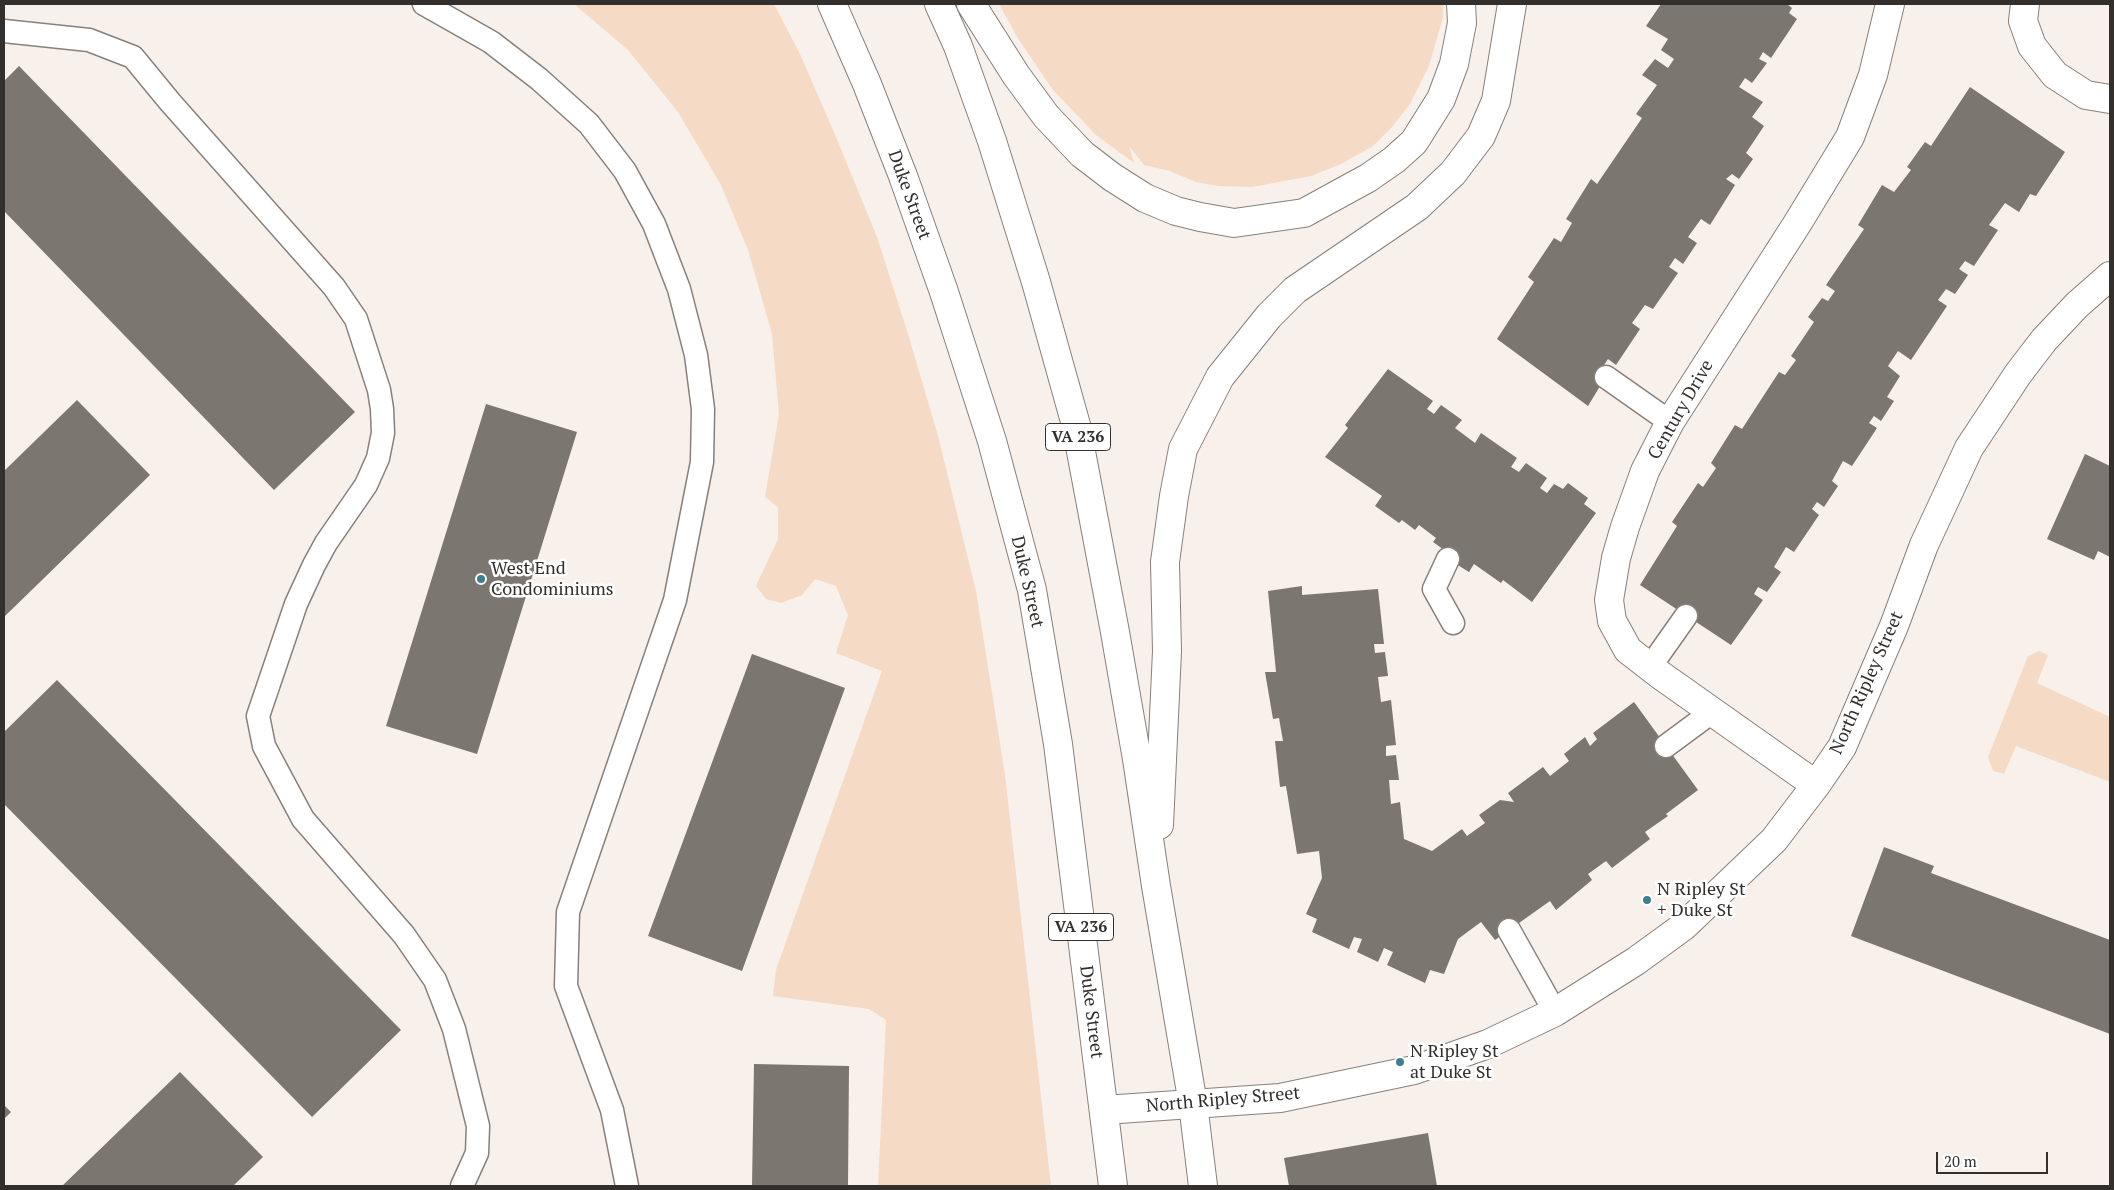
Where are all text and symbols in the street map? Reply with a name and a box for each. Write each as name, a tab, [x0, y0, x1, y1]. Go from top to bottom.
street label: Duke Street	[883, 147, 935, 243]
street label: Century Drive	[1644, 356, 1718, 464]
road number: VA 236	[1046, 424, 1110, 451]
street label: Duke Street	[1006, 534, 1048, 630]
place label: West End Condominiums	[491, 558, 613, 600]
marker: West End Condominiums	[475, 573, 487, 585]
street label: North Ripley Street	[1826, 608, 1908, 758]
place label: N Ripley St + Duke St	[1657, 879, 1746, 922]
marker: N Ripley St + Duke St	[1641, 894, 1653, 906]
road number: VA 236	[1048, 914, 1114, 940]
street label: Duke Street	[1075, 964, 1107, 1060]
place label: N Ripley St at Duke St	[1410, 1041, 1499, 1084]
marker: N Ripley St at Duke St	[1394, 1056, 1406, 1068]
street label: North Ripley Street	[1145, 1083, 1301, 1117]
scale bar	[1939, 1142, 2052, 1174]
text: 20 m	[1944, 1151, 1977, 1171]

